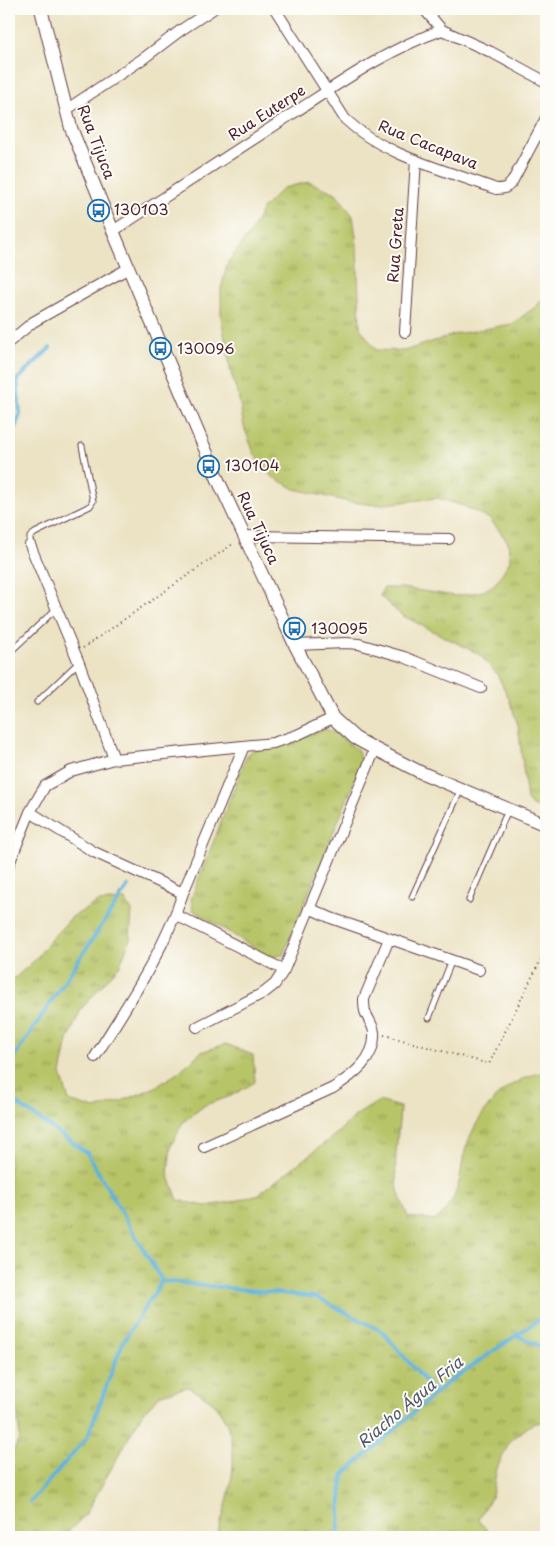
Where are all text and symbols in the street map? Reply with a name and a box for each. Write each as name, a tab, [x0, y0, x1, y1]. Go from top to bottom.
street label: Rua Euterpe	[223, 78, 309, 145]
street label: Rua Tijuca	[73, 101, 122, 183]
street label: Rua Cacapava	[375, 113, 483, 174]
place label: 130103	[114, 197, 169, 220]
bus stop icon: 130103	[86, 198, 110, 222]
street label: Rua Greta	[380, 206, 409, 283]
place label: 130096	[177, 336, 234, 359]
bus stop icon: 130096	[149, 337, 173, 361]
place label: 130104	[225, 453, 280, 476]
bus stop icon: 130104	[197, 454, 221, 478]
street label: Rua Tijuca	[232, 487, 287, 568]
place label: 130095	[311, 616, 368, 639]
bus stop icon: 130095	[283, 617, 307, 641]
water label: Riacho Água Fria	[351, 1349, 468, 1453]

